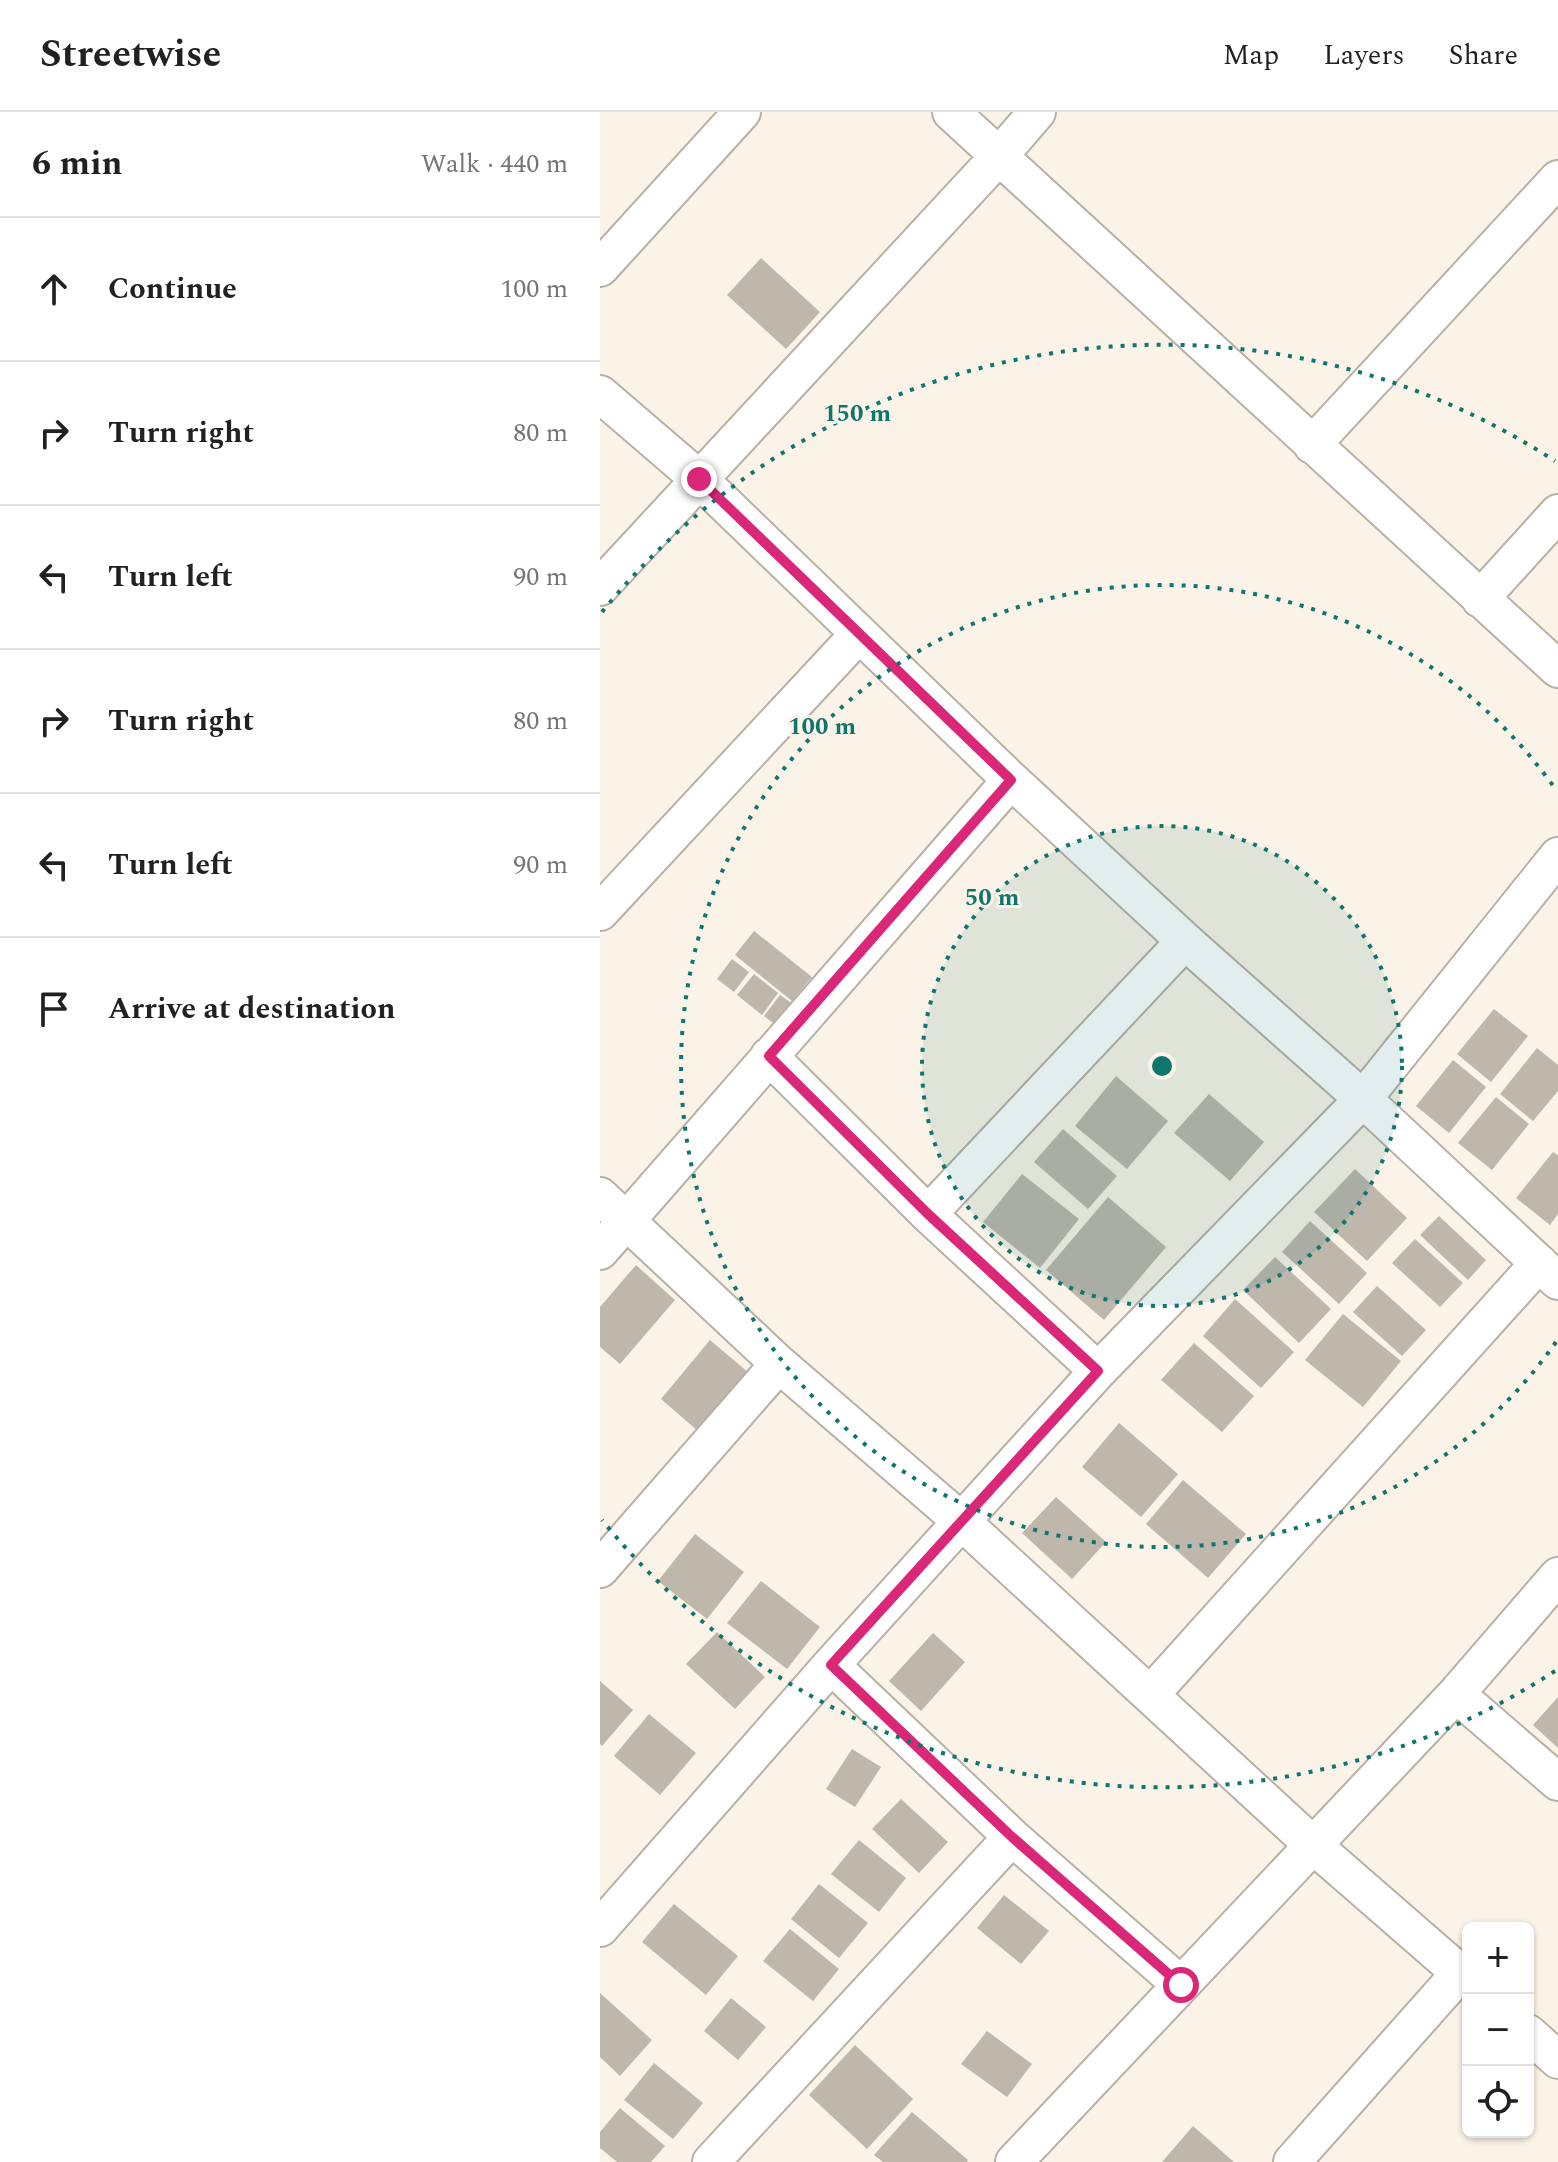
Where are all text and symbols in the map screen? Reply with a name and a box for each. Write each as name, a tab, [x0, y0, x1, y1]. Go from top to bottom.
text: Streetwise	[40, 26, 221, 84]
text: Map	[1223, 34, 1279, 77]
text: Layers	[1323, 34, 1405, 77]
text: Share	[1449, 34, 1518, 77]
text: 6 min	[32, 138, 122, 190]
text: Walk · 440 m	[421, 144, 568, 184]
text: Continue	[108, 266, 237, 312]
icon: ahead	[32, 267, 76, 311]
text: 100 m	[500, 269, 568, 309]
text: 150 m	[823, 396, 891, 432]
text: Turn right	[108, 410, 254, 456]
icon: right	[32, 411, 76, 455]
text: 80 m	[513, 413, 568, 453]
route end	[681, 461, 717, 497]
text: Turn left	[108, 554, 233, 600]
icon: left	[32, 555, 76, 599]
text: 90 m	[513, 557, 568, 597]
text: Turn right	[108, 698, 254, 744]
icon: right	[32, 699, 76, 743]
text: 80 m	[513, 701, 568, 741]
text: 100 m	[788, 709, 856, 745]
text: Turn left	[108, 842, 233, 888]
icon: left	[32, 843, 76, 887]
text: 90 m	[513, 845, 568, 885]
text: 50 m	[965, 880, 1020, 916]
text: Arrive at destination	[108, 986, 395, 1032]
icon: arrive	[32, 987, 76, 1031]
centre of rings	[1148, 1052, 1176, 1080]
map controls	[1462, 1922, 1534, 2138]
button: +	[1462, 1922, 1534, 1994]
route start	[1163, 1967, 1199, 2003]
button: −	[1462, 1994, 1534, 2066]
button: locate	[1462, 2066, 1534, 2138]

